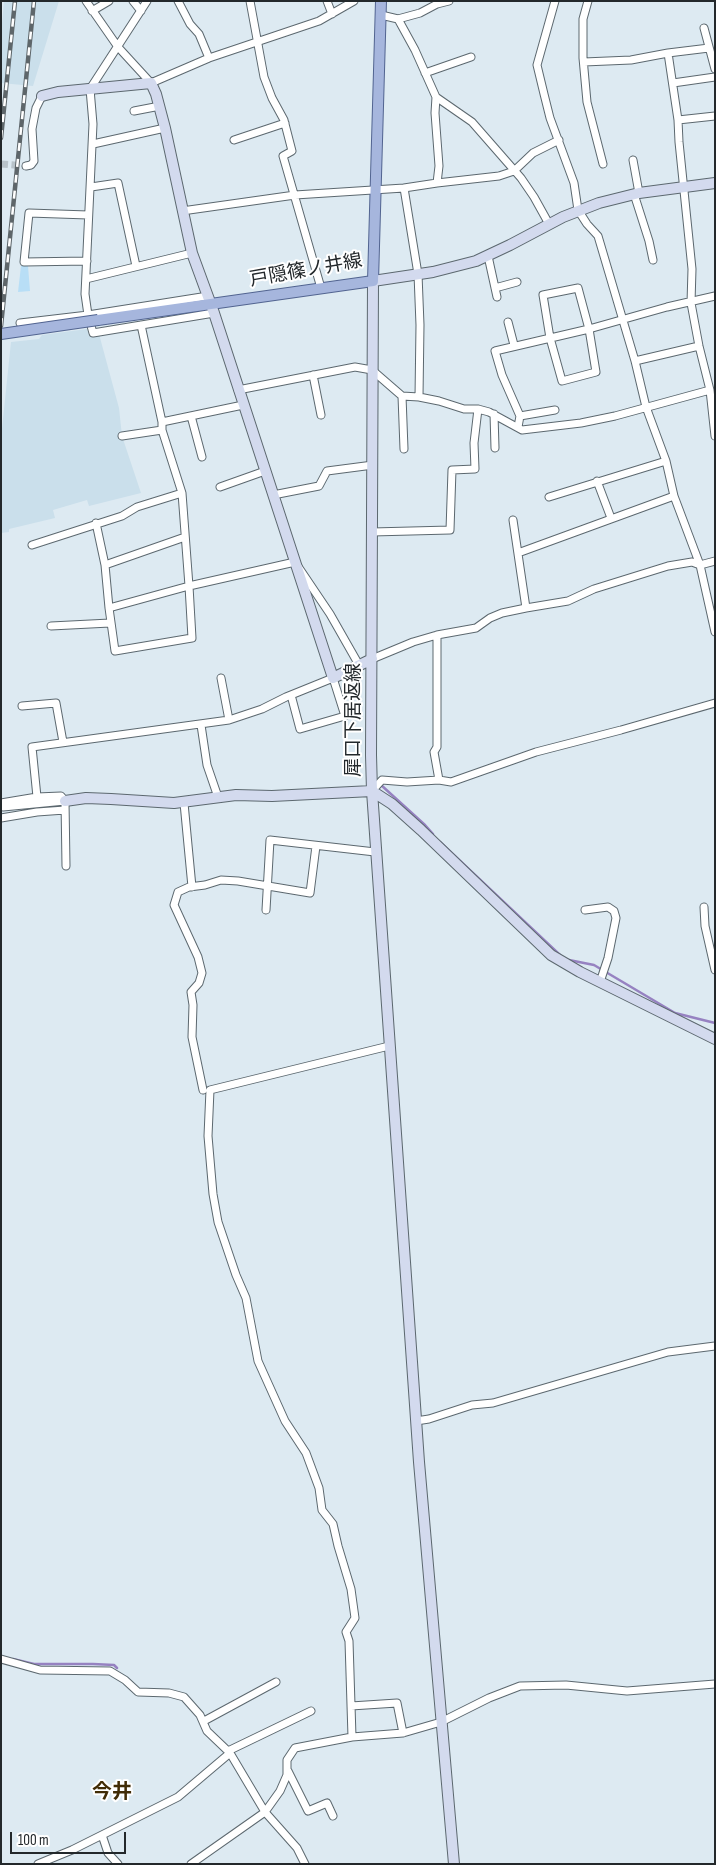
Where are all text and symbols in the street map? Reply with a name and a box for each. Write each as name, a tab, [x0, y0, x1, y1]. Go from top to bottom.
street label: 戸隠篠ノ井線	[248, 250, 364, 292]
street label: 犀口下居返線	[343, 663, 365, 777]
district label: 今井	[92, 1781, 132, 1805]
scale bar	[12, 1822, 129, 1854]
text: 100 m	[18, 1831, 49, 1850]

